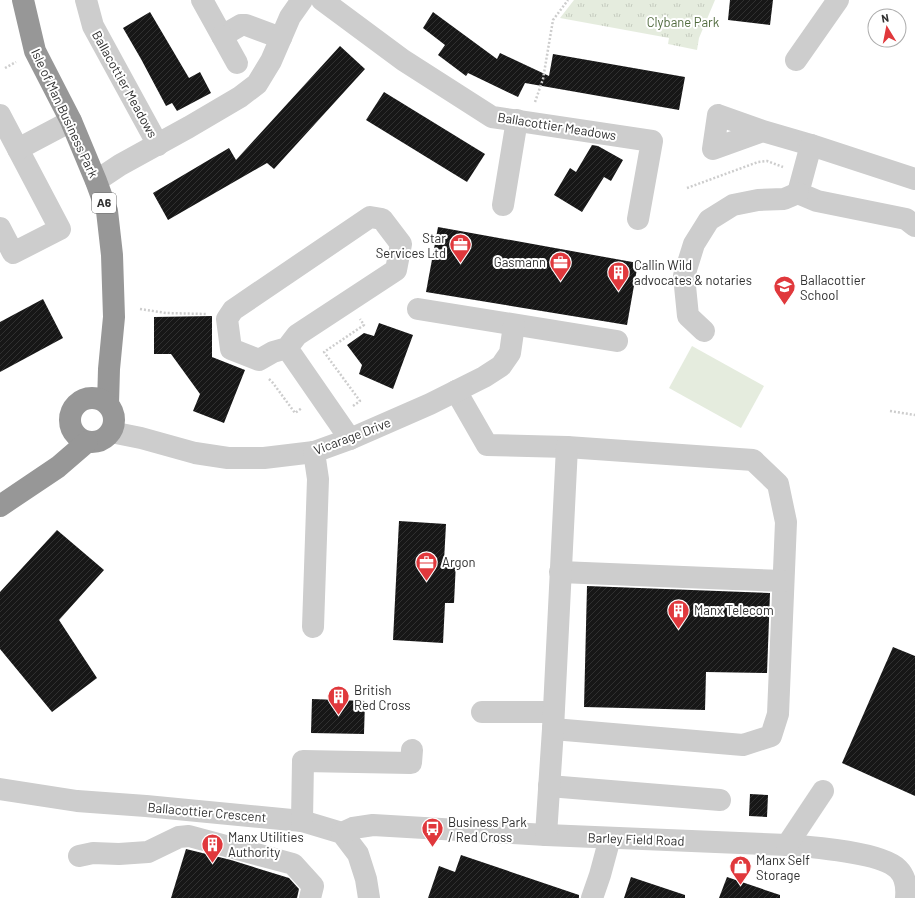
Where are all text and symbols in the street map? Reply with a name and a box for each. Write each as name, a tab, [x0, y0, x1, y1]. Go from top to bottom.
north arrow	[867, 8, 907, 48]
text: N	[880, 11, 890, 25]
park label: Clybane Park	[647, 14, 720, 30]
street label: Ballacottier Meadows	[89, 28, 161, 140]
street label: Isle of Man Business Park	[28, 46, 102, 181]
street label: Ballacottier Meadows	[496, 109, 618, 143]
road number: A6	[92, 193, 116, 213]
place label: Star Services Ltd	[376, 230, 446, 261]
office icon: Star Services Ltd	[448, 232, 474, 265]
office icon: Gasmann	[548, 249, 574, 282]
place label: Gasmann	[494, 254, 546, 270]
place label: Callin Wild advocates & notaries	[634, 257, 752, 288]
building icon: Callin Wild advocates & notaries	[605, 259, 631, 292]
place label: Ballacottier School	[800, 272, 866, 303]
school or university icon: Ballacottier School	[772, 274, 798, 307]
street label: Vicarage Drive	[311, 414, 393, 458]
office icon: Argon	[413, 549, 439, 582]
place label: Argon	[442, 554, 476, 570]
building icon: Manx Telecom	[665, 597, 691, 630]
place label: Manx Telecom	[694, 602, 774, 618]
place label: British Red Cross	[354, 682, 411, 713]
building icon: British Red Cross	[325, 684, 351, 717]
street label: Ballacottier Crescent	[147, 799, 267, 825]
place label: Business Park / Red Cross	[448, 814, 527, 845]
bus stop icon: Business Park / Red Cross	[419, 816, 445, 849]
place label: Manx Utilities Authority	[228, 829, 304, 860]
street label: Barley Field Road	[587, 829, 685, 849]
building icon: Manx Utilities Authority	[200, 831, 226, 864]
place label: Manx Self Storage	[756, 852, 810, 883]
shop icon: Manx Self Storage	[728, 854, 754, 887]

